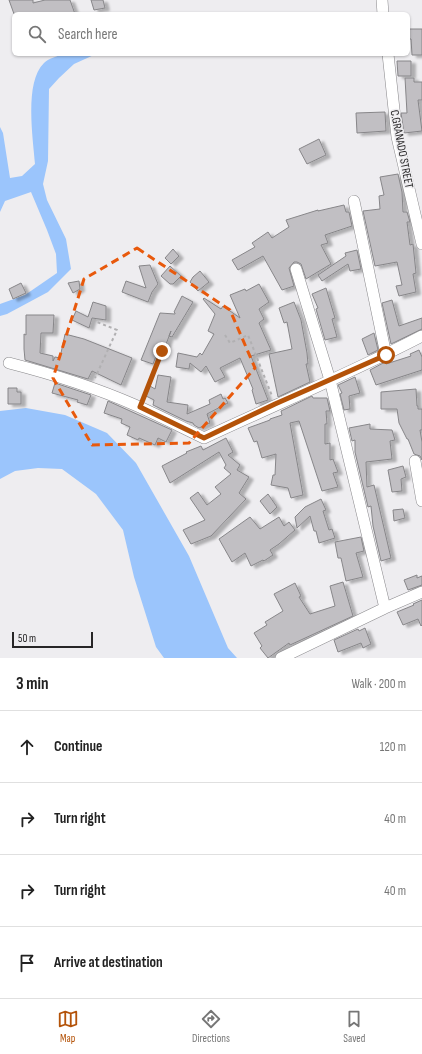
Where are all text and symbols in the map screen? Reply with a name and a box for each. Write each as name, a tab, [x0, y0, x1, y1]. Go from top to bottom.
search box	[12, 12, 410, 56]
icon: search	[26, 23, 48, 45]
text: Search here	[58, 25, 118, 44]
street label: C.GRANADO STREET	[387, 109, 416, 190]
route end	[153, 342, 171, 360]
route start	[377, 346, 395, 364]
scale bar	[12, 630, 93, 649]
text: 50 m	[18, 632, 36, 645]
text: 3 min	[16, 674, 49, 694]
text: Walk · 200 m	[351, 676, 406, 692]
icon: ahead	[16, 736, 38, 758]
text: Continue	[54, 737, 103, 756]
text: 120 m	[380, 739, 406, 755]
icon: right	[16, 808, 38, 830]
text: Turn right	[54, 809, 106, 828]
text: 40 m	[384, 811, 406, 827]
icon: right	[16, 880, 38, 902]
text: Turn right	[54, 881, 106, 900]
text: 40 m	[384, 883, 406, 899]
icon: arrive	[16, 952, 38, 974]
text: Arrive at destination	[54, 953, 163, 972]
tab: Map	[57, 1008, 79, 1045]
tab: Directions	[192, 1008, 230, 1045]
tab: Saved	[343, 1008, 365, 1045]

